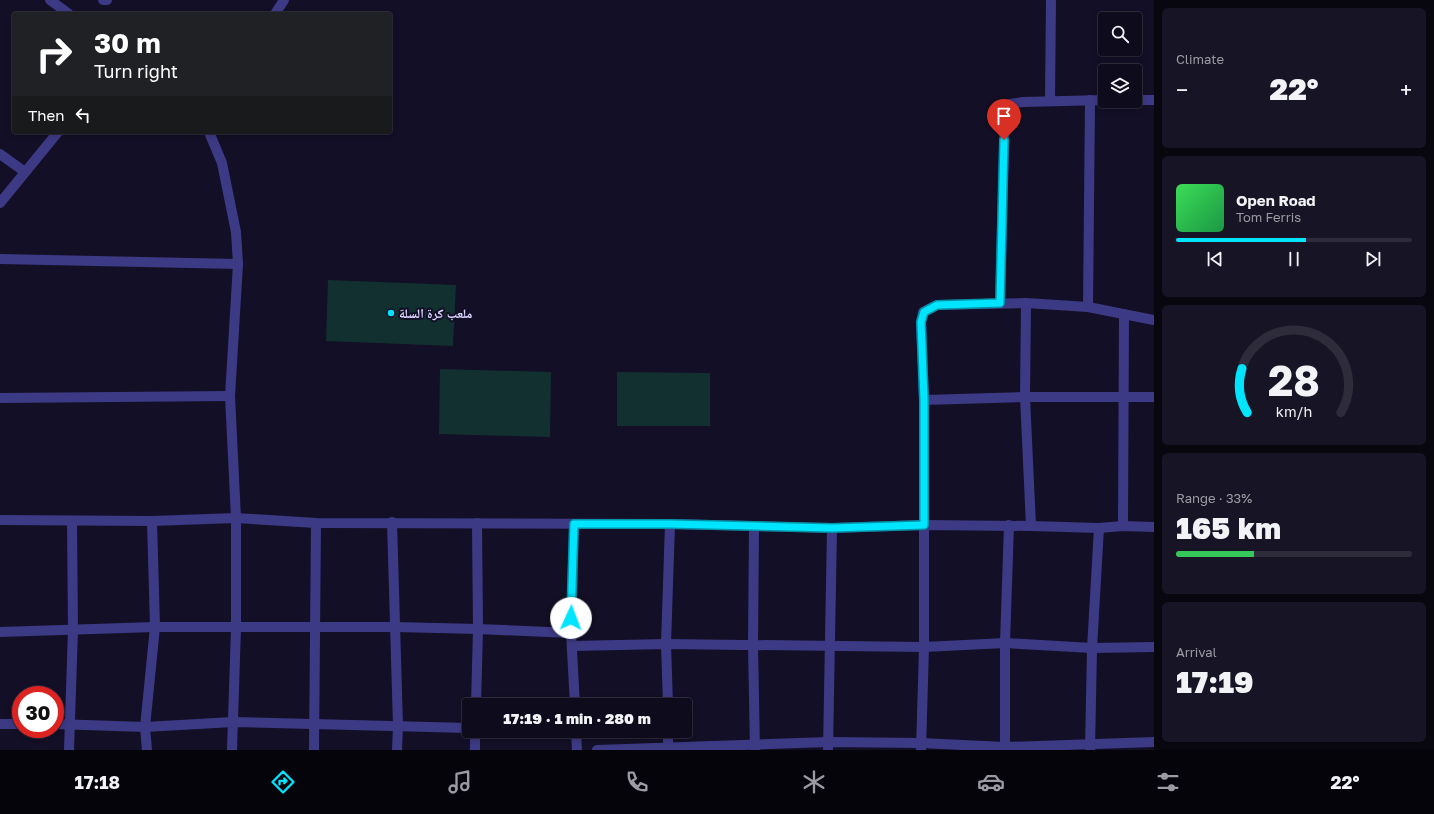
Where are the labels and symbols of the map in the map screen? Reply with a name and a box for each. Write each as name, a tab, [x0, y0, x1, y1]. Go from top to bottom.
pin	[987, 99, 1021, 140]
place label: ملعب كرة السلة	[399, 305, 473, 321]
marker: ملعب كرة السلة	[386, 308, 396, 318]
position arrow	[550, 597, 592, 639]
speed limit sign: 30	[12, 686, 64, 738]

